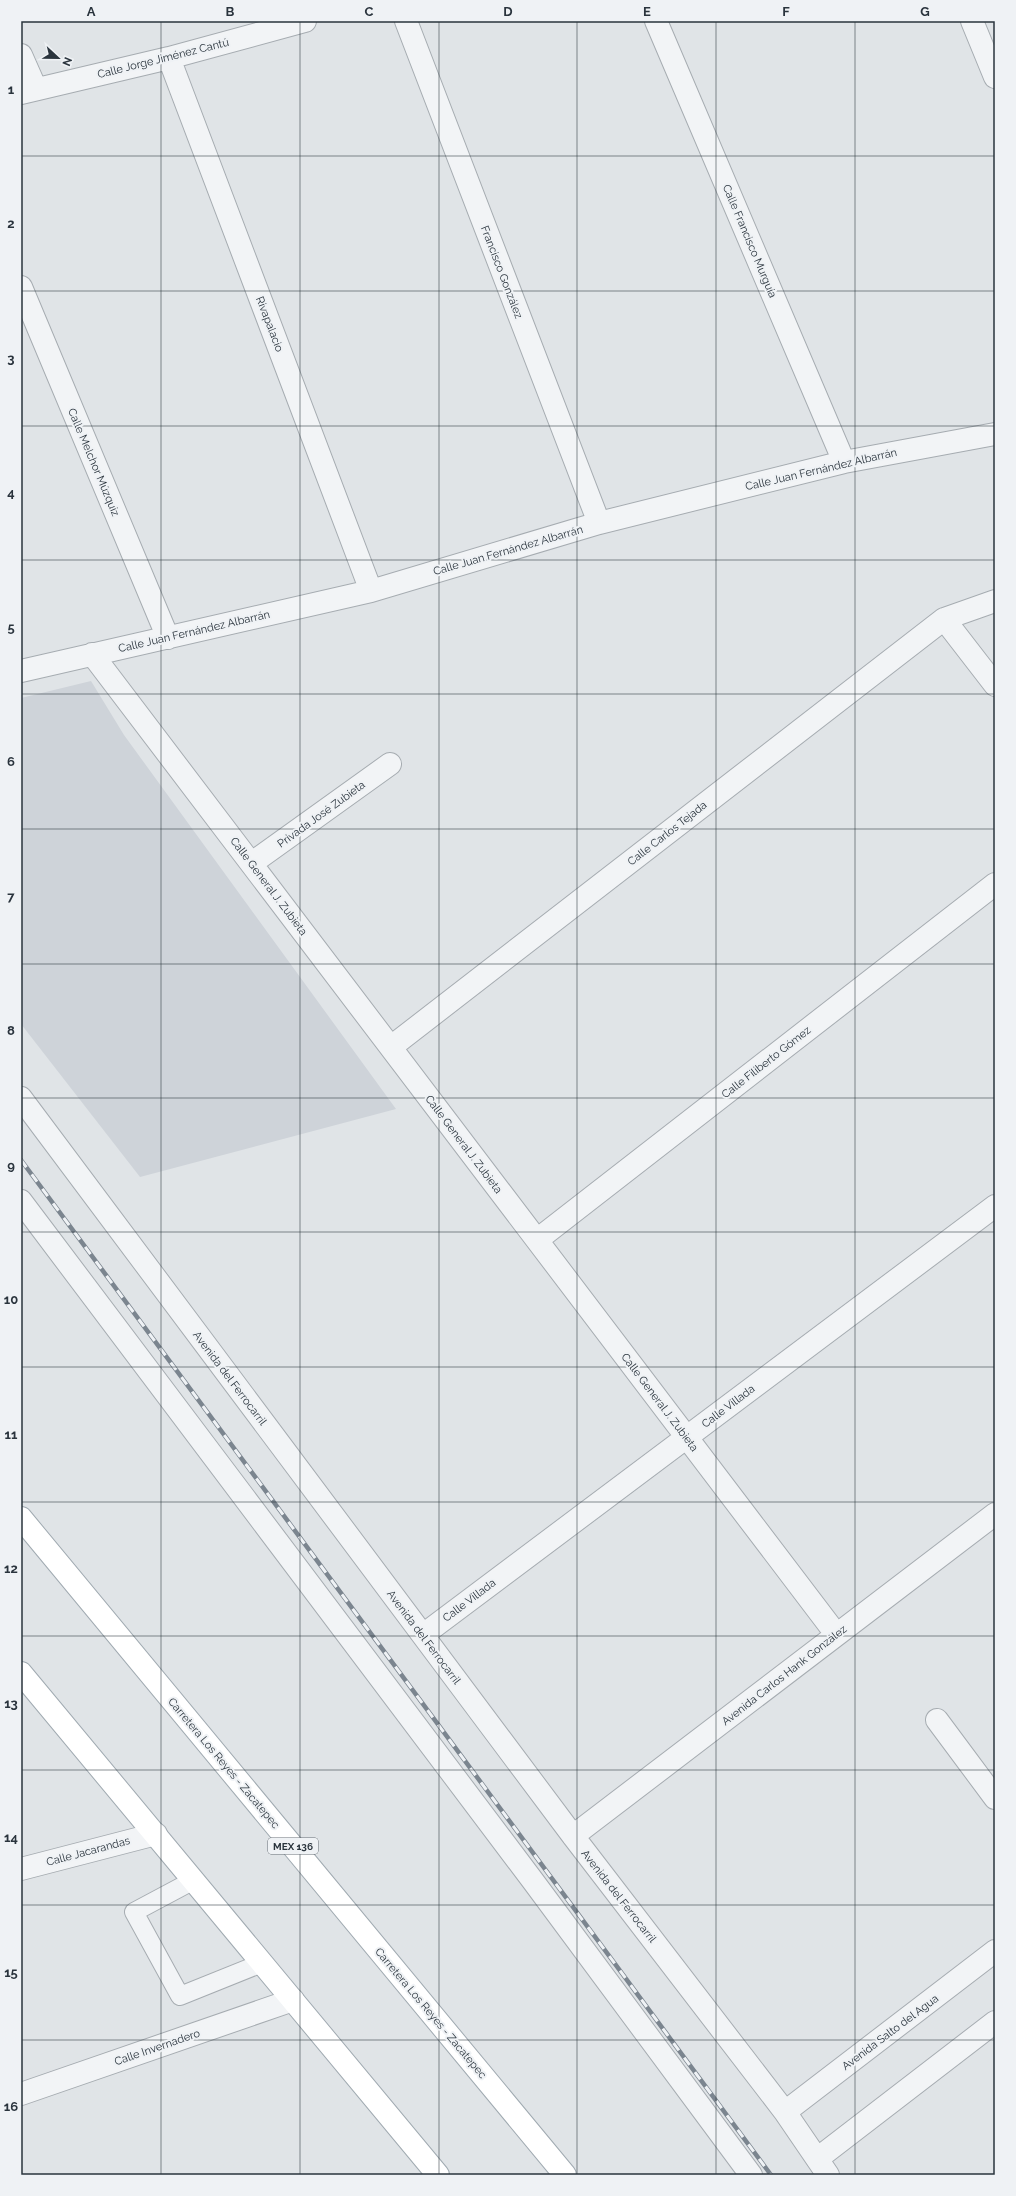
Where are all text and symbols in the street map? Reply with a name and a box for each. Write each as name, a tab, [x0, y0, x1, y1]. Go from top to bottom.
text: A	[87, 4, 96, 19]
text: B	[226, 4, 235, 19]
text: C	[365, 4, 374, 19]
text: D	[503, 4, 513, 19]
text: E	[643, 4, 651, 19]
text: F	[782, 4, 790, 19]
text: G	[920, 4, 930, 19]
street label: Calle Jorge Jiménez Cantú	[96, 36, 230, 81]
north arrow	[38, 38, 78, 78]
text: N	[59, 55, 74, 68]
text: 1	[8, 82, 15, 97]
street label: Calle Francisco Murguía	[720, 183, 779, 300]
text: 2	[7, 216, 15, 231]
street label: Francisco González	[478, 224, 525, 321]
street label: Rivapalacio	[253, 295, 286, 354]
text: 3	[7, 351, 15, 366]
street label: Calle Melchor Múzquiz	[65, 406, 122, 519]
street label: Calle Juan Fernández Albarrán	[744, 446, 898, 493]
text: 4	[7, 485, 15, 500]
street label: Calle Juan Fernández Albarrán	[432, 523, 585, 578]
street label: Calle Juan Fernández Albarrán	[117, 608, 271, 655]
text: 5	[7, 620, 15, 635]
text: 6	[7, 754, 15, 769]
street label: Privada José Zubieta	[275, 778, 368, 851]
street label: Calle Carlos Tejada	[625, 798, 709, 868]
street label: Calle General J. Zubieta	[227, 835, 310, 938]
text: 7	[7, 889, 15, 904]
text: 8	[7, 1023, 15, 1038]
street label: Calle Filiberto Gómez	[719, 1023, 814, 1101]
street label: Calle General J. Zubieta	[422, 1093, 505, 1196]
text: 9	[7, 1158, 15, 1173]
text: 10	[4, 1292, 18, 1307]
street label: Avenida del Ferrocarril	[190, 1329, 269, 1428]
street label: Calle General J. Zubieta	[618, 1351, 701, 1454]
street label: Calle Villada	[699, 1382, 757, 1431]
text: 11	[5, 1427, 18, 1442]
text: 12	[4, 1561, 18, 1576]
street label: Calle Villada	[440, 1576, 498, 1625]
street label: Avenida del Ferrocarril	[384, 1588, 463, 1687]
street label: Avenida Carlos Hank González	[719, 1622, 850, 1728]
street label: Carretera Los Reyes - Zacatepec	[165, 1695, 282, 1831]
text: 13	[4, 1696, 18, 1711]
text: 14	[4, 1830, 18, 1845]
street label: Calle Jacarandas	[45, 1834, 131, 1869]
road number: MEX 136	[268, 1838, 318, 1854]
street label: Avenida del Ferrocarril	[578, 1847, 659, 1945]
street label: Carretera Los Reyes - Zacatepec	[372, 1945, 489, 2081]
text: 15	[4, 1965, 18, 1980]
street label: Avenida Salto del Agua	[840, 1992, 941, 2073]
street label: Calle Invernadero	[113, 2027, 202, 2068]
text: 16	[4, 2099, 18, 2114]

